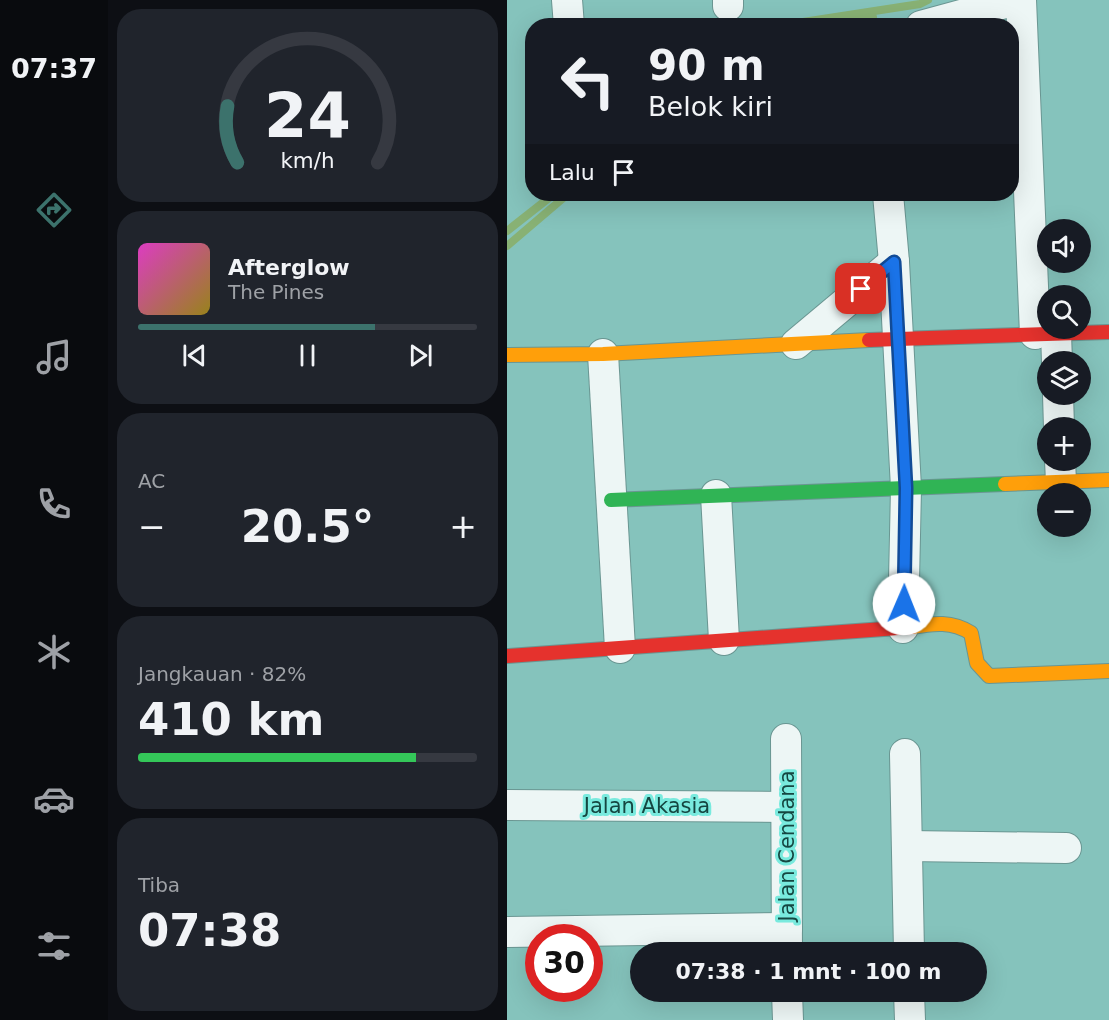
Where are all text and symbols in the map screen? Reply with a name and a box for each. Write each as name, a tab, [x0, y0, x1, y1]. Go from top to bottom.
text: 90 m	[648, 41, 765, 90]
icon: left	[549, 42, 627, 120]
text: 07:37	[11, 53, 97, 84]
text: 24	[264, 79, 351, 152]
text: Belok kiri	[648, 91, 773, 122]
text: km/h	[280, 148, 335, 173]
icon: arrive	[607, 156, 640, 189]
text: Lalu	[549, 160, 595, 185]
icon: directions	[33, 189, 75, 231]
map controls	[1037, 219, 1091, 537]
button: sound	[1037, 219, 1091, 273]
text: Afterglow	[228, 255, 350, 280]
pin	[835, 263, 886, 314]
icon: arrive	[844, 272, 877, 305]
text: The Pines	[228, 280, 324, 304]
button: search	[1037, 285, 1091, 339]
icon: music	[33, 336, 75, 378]
icon: previous	[178, 339, 211, 372]
icon: pause	[291, 339, 324, 372]
icon: next	[404, 339, 437, 372]
button: layers	[1037, 351, 1091, 405]
button: +	[1037, 417, 1091, 471]
text: AC	[138, 469, 165, 493]
icon: phone	[33, 483, 75, 525]
button: −	[1037, 483, 1091, 537]
text: 20.5°	[241, 500, 374, 553]
text: −	[138, 507, 166, 546]
text: +	[449, 507, 477, 546]
position arrow	[872, 572, 936, 636]
icon: climate	[33, 631, 75, 673]
text: Jangkauan · 82%	[138, 662, 306, 686]
text: 410 km	[138, 693, 324, 746]
street label: Jalan Cendana	[775, 770, 799, 924]
icon: car	[33, 778, 75, 820]
street label: Jalan Akasia	[582, 794, 710, 818]
text: Tiba	[138, 873, 180, 897]
text: 07:38	[138, 904, 281, 957]
speed limit sign: 30	[525, 924, 603, 1002]
icon: filters	[33, 925, 75, 967]
text: 07:38 · 1 mnt · 100 m	[676, 959, 941, 984]

